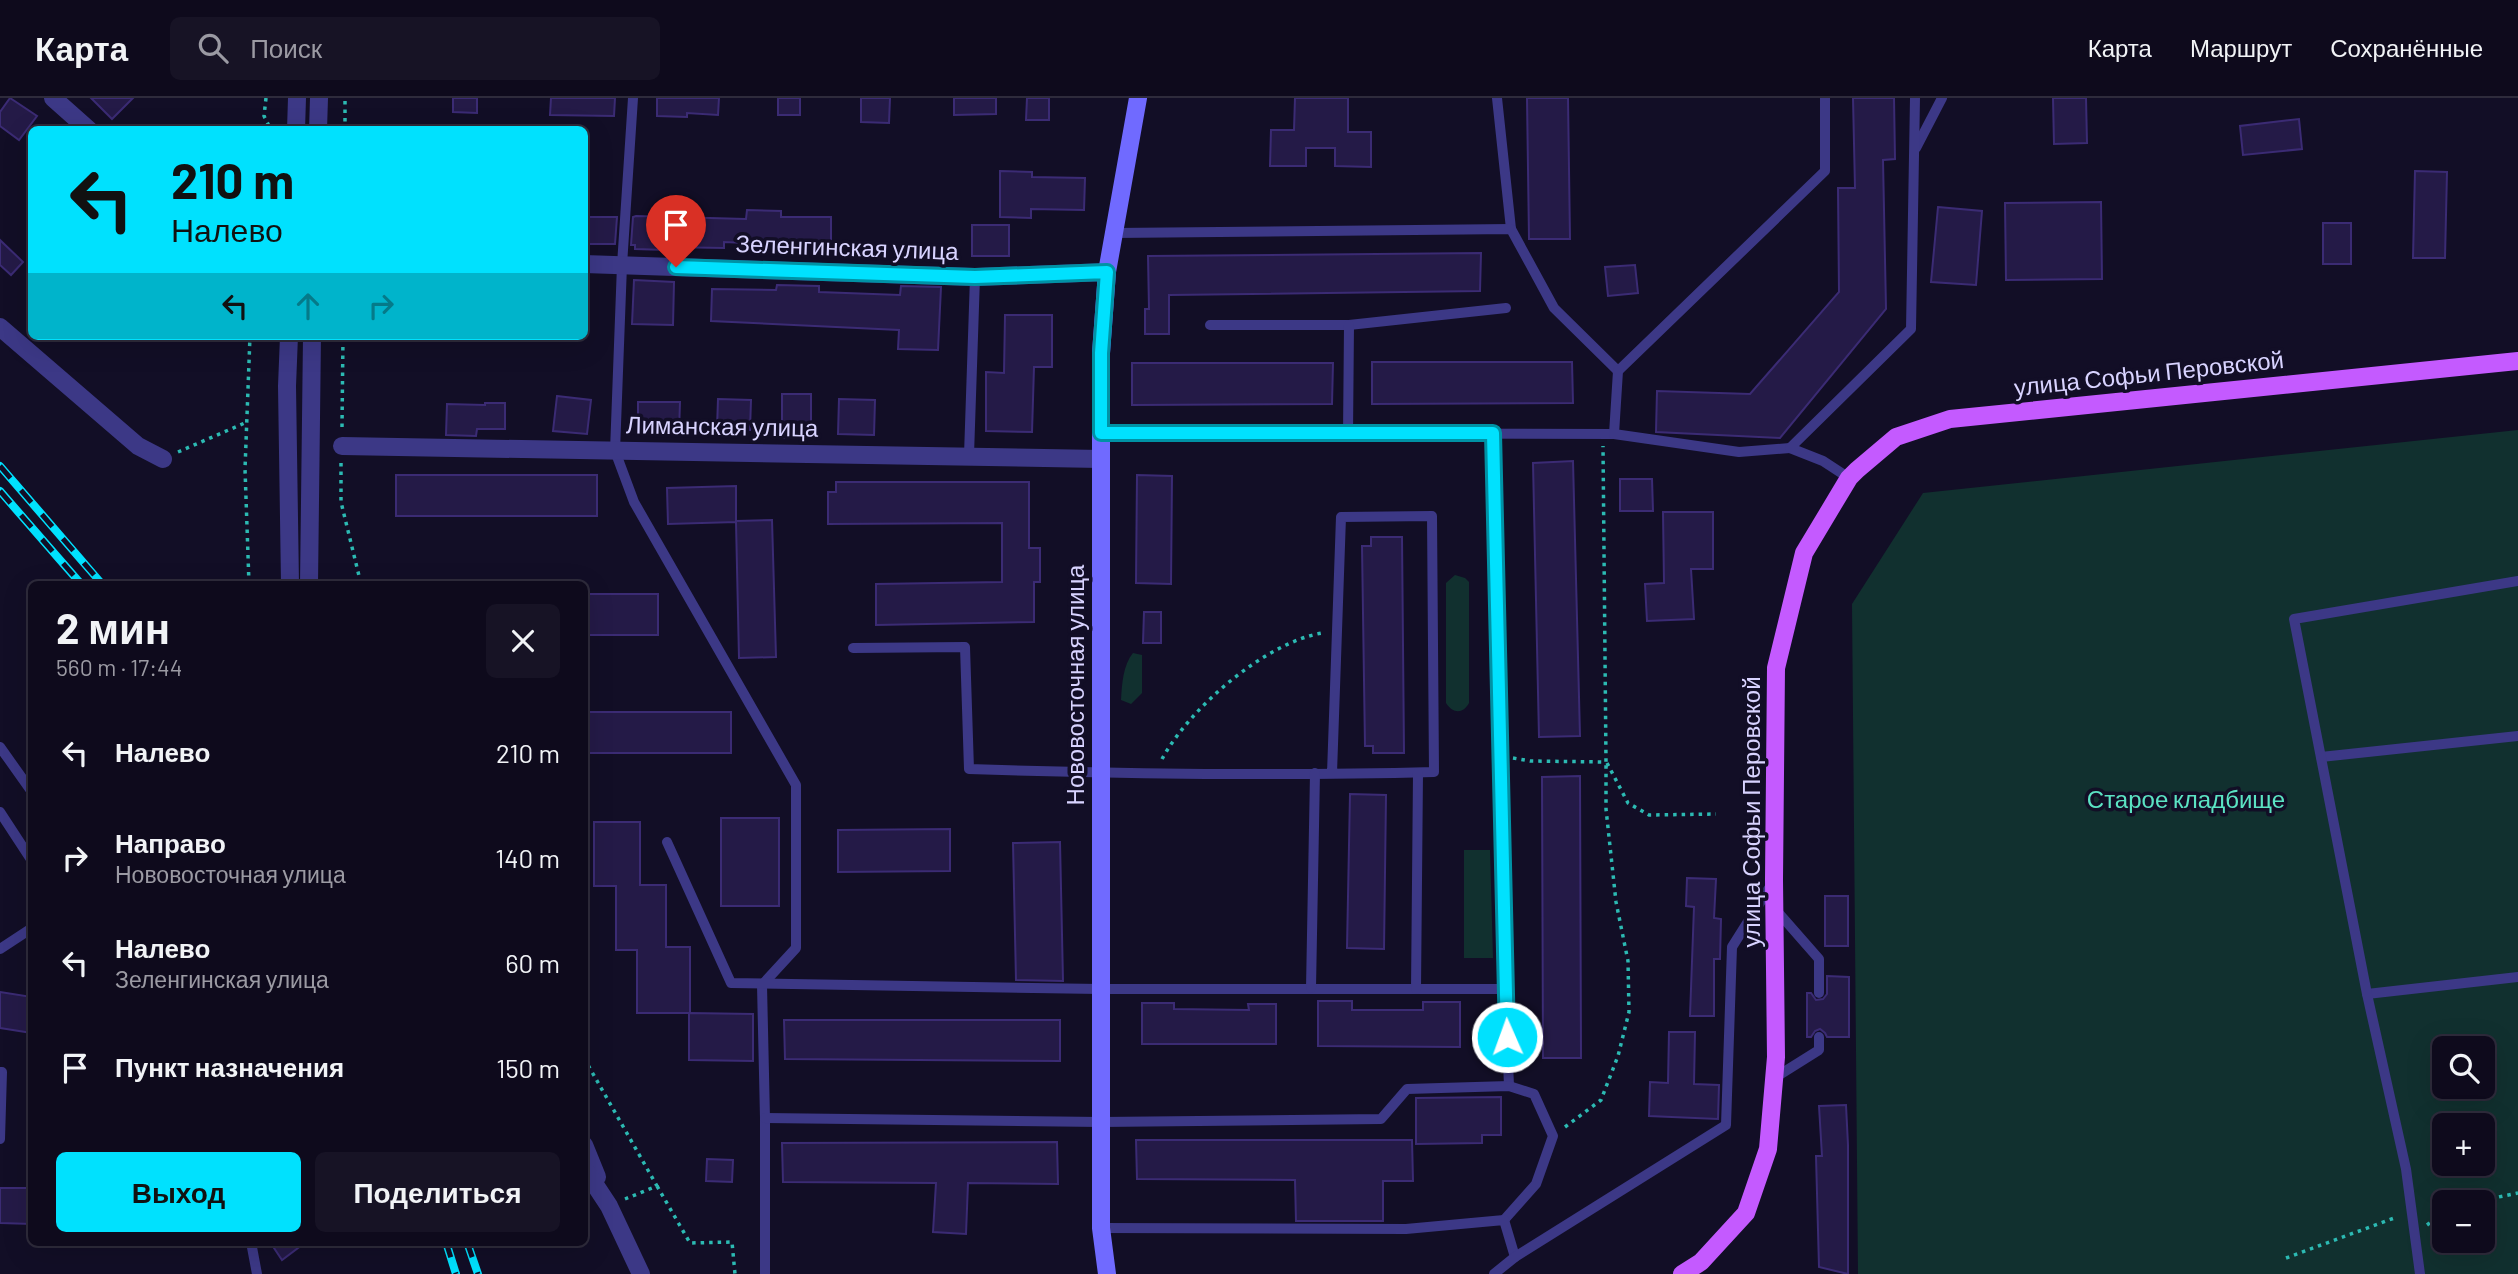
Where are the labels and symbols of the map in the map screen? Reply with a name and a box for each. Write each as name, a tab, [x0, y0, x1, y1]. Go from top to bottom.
pin	[646, 195, 706, 267]
street label: Зеленгинская улица	[735, 228, 960, 265]
street label: улица Софьи Перовской	[2012, 344, 2285, 401]
street label: Лиманская улица	[626, 409, 819, 442]
street label: Нововосточная улица	[1060, 564, 1089, 805]
street label: улица Софьи Перовской	[1736, 676, 1765, 948]
park label: Старое кладбище	[2087, 784, 2285, 813]
position arrow	[1470, 1000, 1544, 1074]

